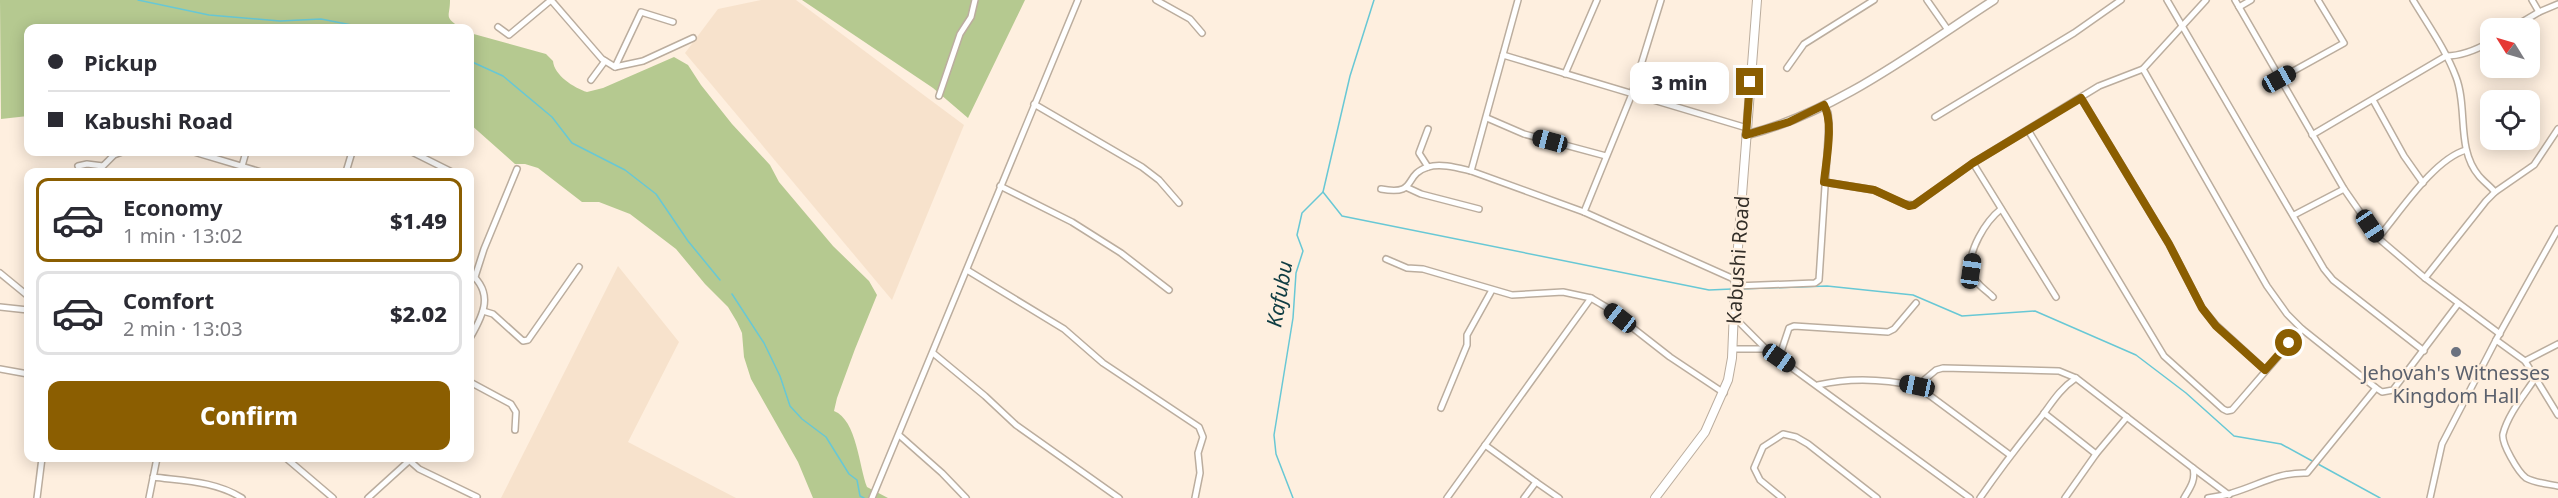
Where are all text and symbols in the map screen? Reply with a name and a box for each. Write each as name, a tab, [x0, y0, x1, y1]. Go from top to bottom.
north arrow	[2480, 18, 2540, 78]
map controls	[2480, 18, 2540, 150]
text: Pickup	[84, 47, 157, 77]
callout: 3 min	[1630, 61, 1729, 103]
car	[2259, 62, 2299, 96]
route end	[1736, 68, 1763, 95]
text: 3 min	[1652, 69, 1707, 96]
button: locate	[2480, 90, 2540, 150]
text: Kabushi Road	[84, 105, 233, 135]
car	[1530, 128, 1570, 154]
text: Economy	[123, 192, 222, 222]
icon: car	[51, 193, 105, 247]
street label: Kabushi Road	[1720, 195, 1755, 325]
text: $1.49	[390, 205, 447, 235]
car	[2352, 206, 2388, 246]
text: 1 min · 13:02	[123, 222, 243, 249]
car	[1960, 252, 1982, 290]
water label: Kafubu	[1259, 258, 1299, 329]
text: Comfort	[123, 285, 214, 315]
icon: car	[51, 286, 105, 340]
text: $2.02	[390, 298, 447, 328]
car	[1600, 300, 1640, 336]
text: 2 min · 13:03	[123, 315, 243, 342]
route start	[2275, 329, 2302, 356]
car	[1759, 340, 1799, 376]
marker: Jehovah's Witnesses Kingdom Hall	[2449, 345, 2463, 359]
place label: Jehovah's Witnesses Kingdom Hall	[2360, 359, 2550, 409]
car	[1898, 373, 1936, 399]
button: Confirm	[48, 381, 450, 450]

